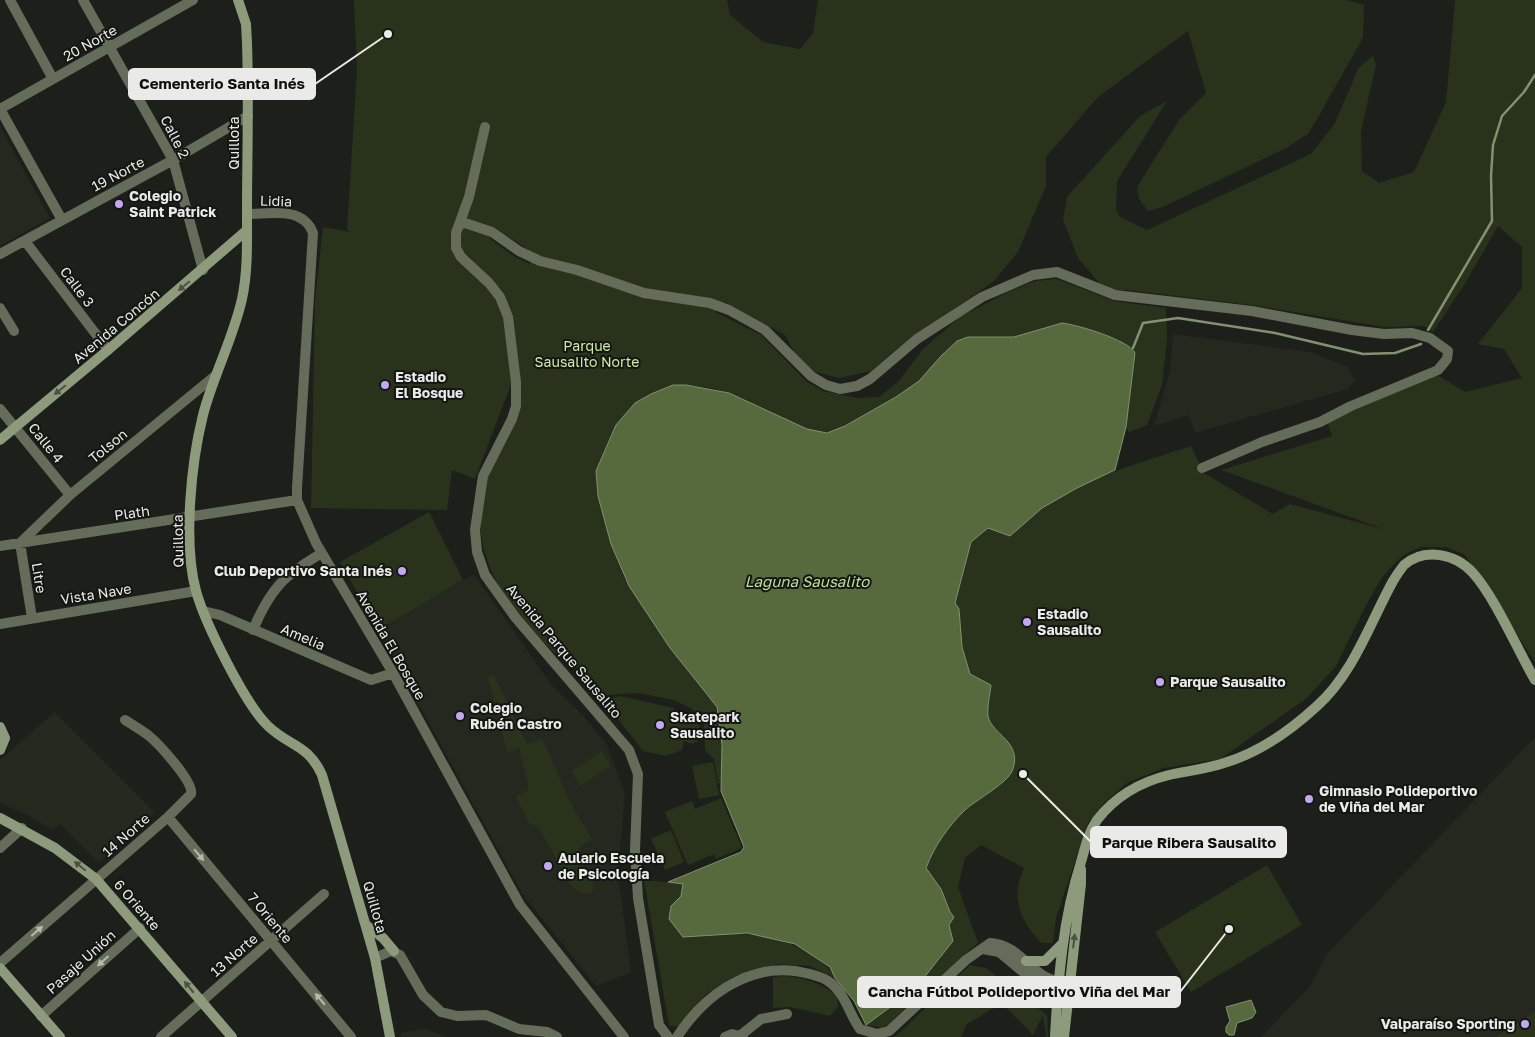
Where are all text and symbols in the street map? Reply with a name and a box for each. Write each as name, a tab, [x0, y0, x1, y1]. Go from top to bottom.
street label: 20 Norte	[60, 21, 120, 64]
callout: Cementerio Santa Inés	[129, 69, 315, 99]
text: Cementerio Santa Inés	[139, 74, 305, 92]
street label: Calle 2	[157, 112, 193, 161]
street label: Quillota	[225, 116, 242, 170]
street label: 19 Norte	[88, 153, 147, 195]
place label: Colegio Saint Patrick	[129, 187, 216, 220]
street label: Lidia	[260, 191, 292, 210]
marker: Colegio Saint Patrick	[113, 198, 125, 210]
street label: Calle 3	[57, 263, 98, 310]
one-way arrow	[178, 280, 191, 291]
street label: Avenida Concón	[69, 284, 162, 367]
park label: Parque Sausalito Norte	[535, 337, 639, 370]
place label: Estadio El Bosque	[395, 368, 463, 401]
marker: Estadio El Bosque	[379, 379, 391, 391]
one-way arrow	[53, 385, 66, 396]
street label: Calle 4	[25, 419, 68, 466]
street label: Tolson	[85, 425, 130, 466]
street label: Plath	[113, 502, 151, 523]
street label: Quillota	[169, 514, 186, 568]
street label: Litre	[29, 561, 50, 594]
place label: Club Deportivo Santa Inés	[214, 562, 392, 579]
marker: Club Deportivo Santa Inés	[396, 565, 408, 577]
water label: Laguna Sausalito	[745, 572, 870, 591]
street label: Vista Nave	[59, 580, 133, 607]
street label: Avenida Parque Sausalito	[503, 580, 626, 721]
street label: Avenida El Bosque	[353, 587, 430, 702]
place label: Estadio Sausalito	[1037, 605, 1101, 638]
marker: Estadio Sausalito	[1021, 616, 1033, 628]
street label: Amelia	[279, 620, 328, 653]
place label: Parque Sausalito	[1170, 673, 1286, 690]
marker: Parque Sausalito	[1154, 676, 1166, 688]
place label: Colegio Rubén Castro	[470, 699, 562, 732]
place label: Skatepark Sausalito	[670, 708, 740, 741]
marker: Colegio Rubén Castro	[454, 710, 466, 722]
marker: Skatepark Sausalito	[654, 719, 666, 731]
place label: Gimnasio Polideportivo de Viña del Mar	[1319, 782, 1477, 815]
marker: Gimnasio Polideportivo de Viña del Mar	[1303, 793, 1315, 805]
street label: 14 Norte	[98, 809, 153, 860]
callout: Parque Ribera Sausalito	[1091, 827, 1286, 857]
text: Parque Ribera Sausalito	[1102, 833, 1276, 851]
one-way arrow	[194, 848, 205, 861]
place label: Aulario Escuela de Psicología	[558, 849, 664, 882]
marker: Aulario Escuela de Psicología	[542, 860, 554, 872]
one-way arrow	[74, 861, 87, 872]
street label: 6 Oriente	[111, 876, 164, 934]
street label: Quillota	[360, 879, 391, 935]
street label: 7 Oriente	[244, 889, 296, 946]
one-way arrow	[30, 925, 43, 936]
street label: Pasaje Unión	[43, 926, 119, 997]
street label: 13 Norte	[207, 930, 261, 980]
one-way arrow	[1070, 932, 1078, 948]
one-way arrow	[97, 955, 110, 966]
callout: Cancha Fútbol Polideportivo Viña del Mar	[858, 977, 1180, 1007]
one-way arrow	[183, 980, 194, 993]
text: Cancha Fútbol Polideportivo Viña del Mar	[868, 982, 1170, 1000]
one-way arrow	[314, 993, 325, 1006]
place label: Valparaíso Sporting	[1381, 1015, 1515, 1032]
marker: Valparaíso Sporting	[1519, 1018, 1531, 1030]

